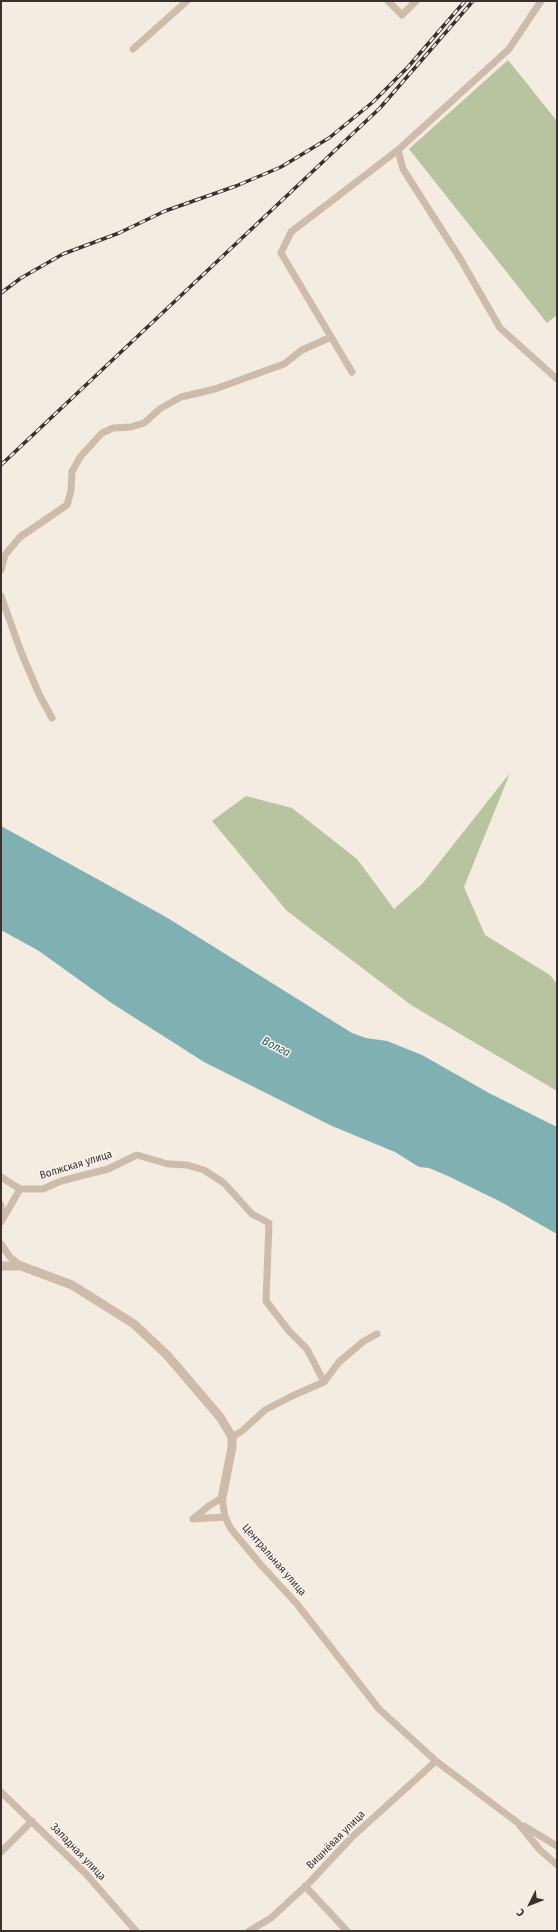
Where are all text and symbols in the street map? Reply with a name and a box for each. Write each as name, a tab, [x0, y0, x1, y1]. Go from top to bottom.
water label: Волга	[259, 1034, 293, 1060]
street label: Волжская улица	[38, 1148, 114, 1182]
street label: Центральная улица	[239, 1521, 309, 1599]
street label: Вишнёвая улица	[304, 1808, 368, 1872]
street label: Западная улица	[47, 1821, 109, 1883]
north arrow	[510, 1884, 550, 1924]
text: С	[514, 1906, 527, 1919]

